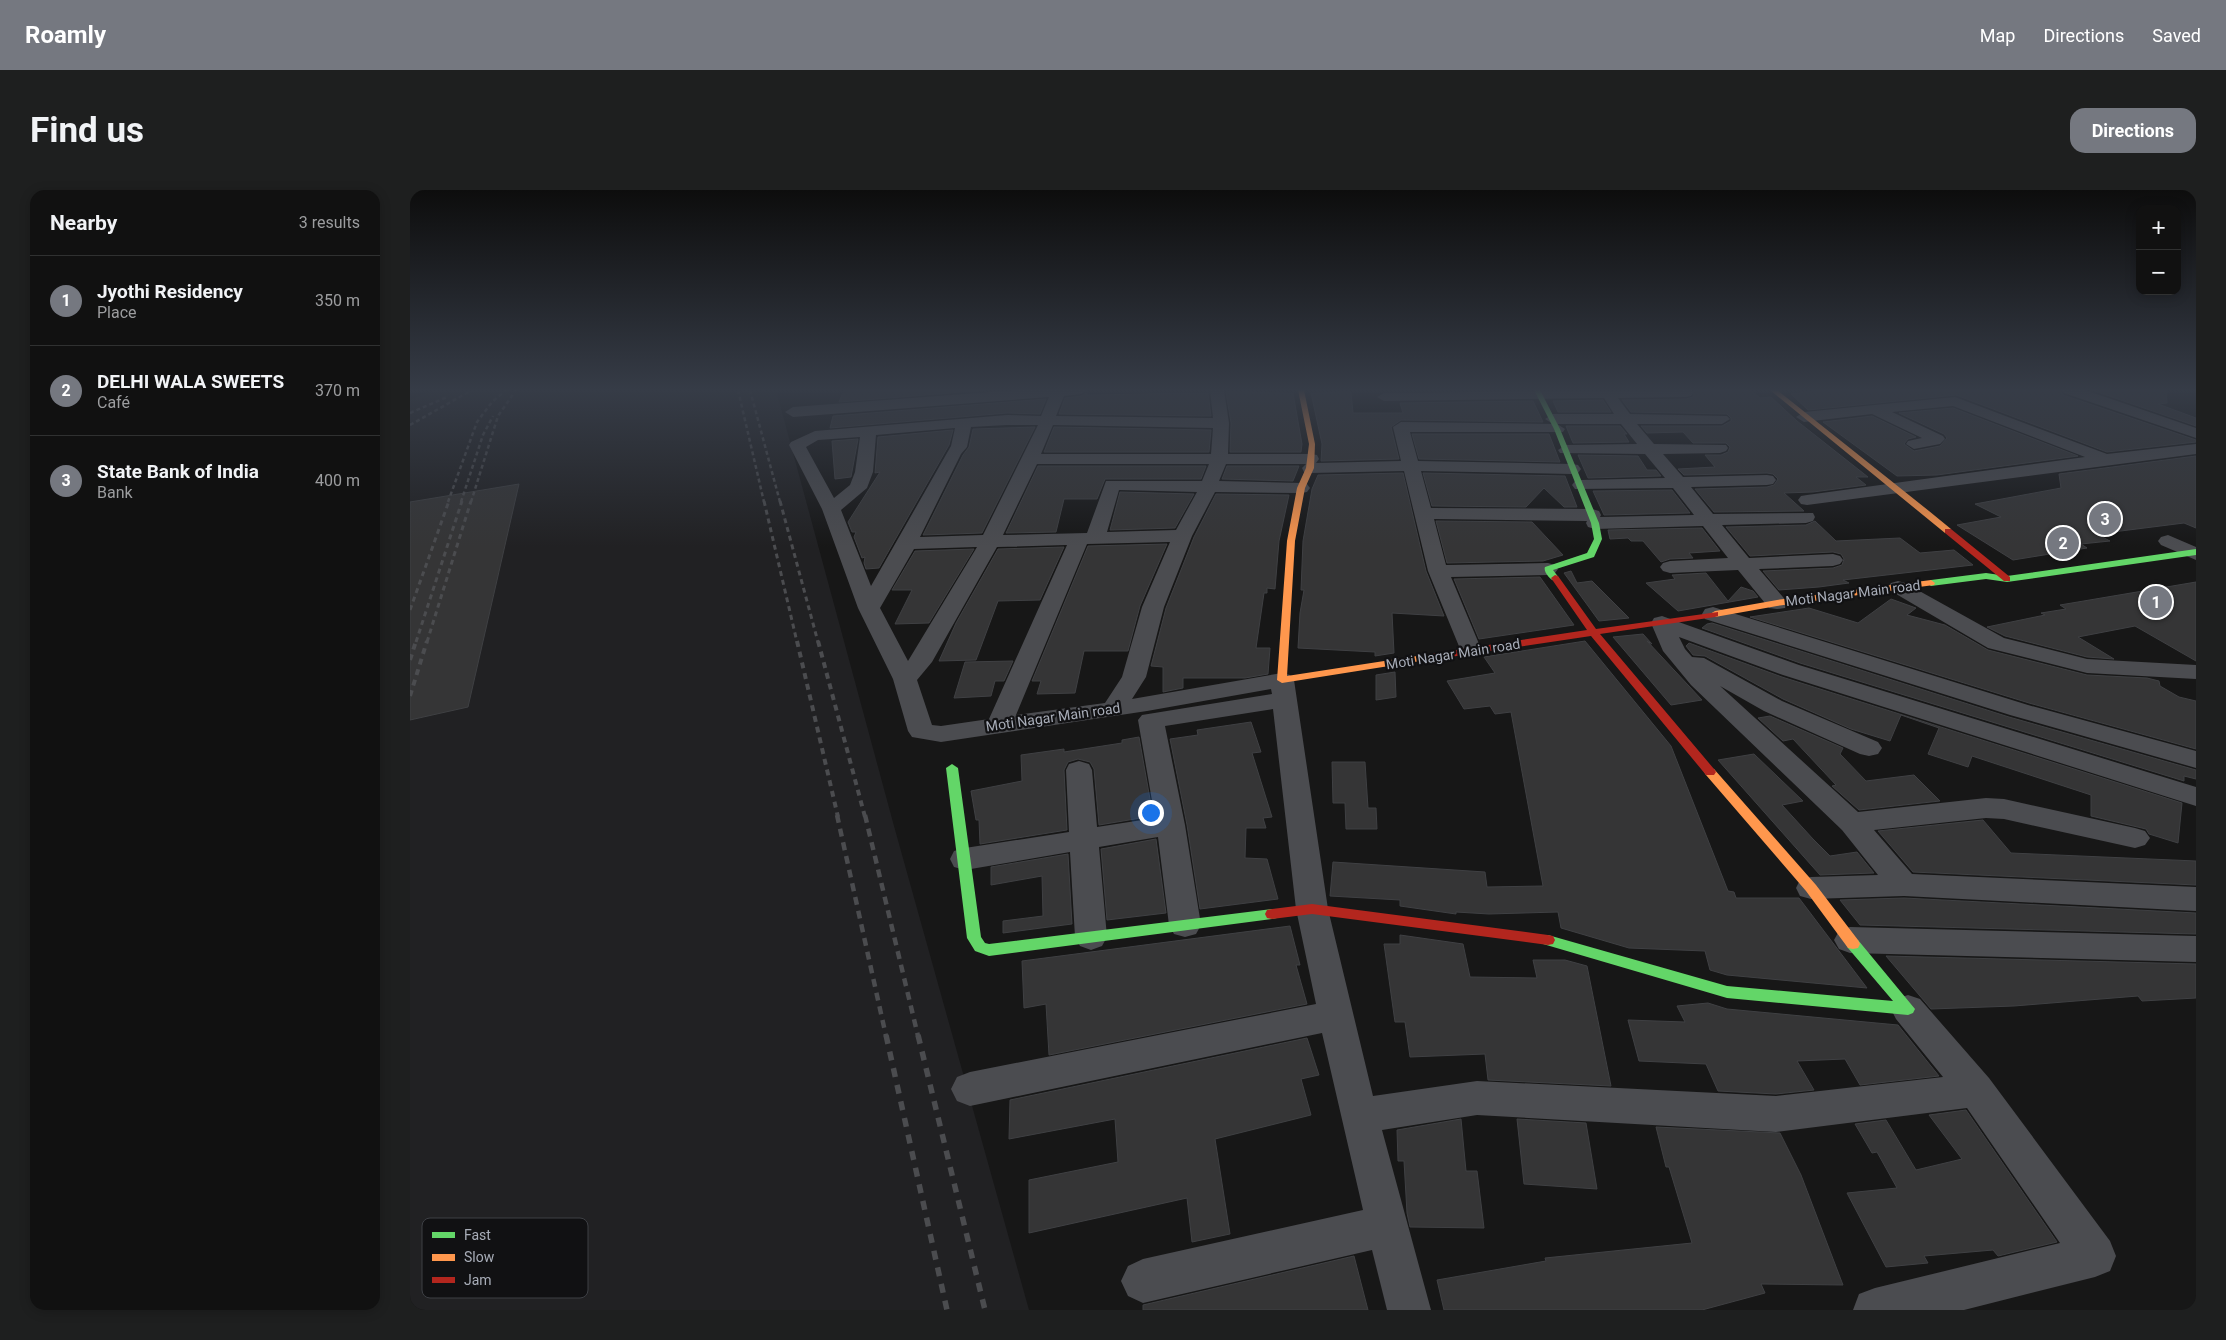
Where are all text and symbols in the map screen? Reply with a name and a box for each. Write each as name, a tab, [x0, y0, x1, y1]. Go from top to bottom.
text: Roamly	[25, 21, 106, 49]
text: Map	[1980, 25, 2015, 46]
text: Directions	[2043, 25, 2124, 46]
text: Saved	[2152, 25, 2201, 46]
button: Directions	[2070, 108, 2196, 153]
text: Find us	[30, 110, 144, 151]
map controls	[2136, 205, 2181, 295]
button: +	[2136, 205, 2181, 250]
text: Nearby	[50, 211, 117, 235]
text: 3 results	[299, 213, 360, 232]
button: −	[2136, 250, 2181, 295]
text: Jyothi Residency	[97, 280, 243, 303]
text: 1	[61, 291, 71, 310]
text: 350 m	[315, 291, 360, 310]
text: Place	[97, 303, 137, 322]
text: DELHI WALA SWEETS	[97, 370, 284, 393]
text: 2	[61, 381, 71, 400]
text: 370 m	[315, 381, 360, 400]
text: Café	[97, 393, 130, 412]
text: State Bank of India	[97, 460, 259, 483]
text: 3	[61, 471, 71, 490]
text: 400 m	[315, 471, 360, 490]
text: Bank	[97, 483, 133, 502]
pin: 3	[2089, 500, 2121, 538]
pin: 2	[2047, 524, 2079, 562]
street label: Moti Nagar Main road	[1785, 577, 1921, 609]
pin: 1	[2140, 583, 2172, 621]
street label: Moti Nagar Main road	[1385, 635, 1521, 673]
street label: Moti Nagar Main road	[985, 700, 1121, 734]
your location	[1138, 800, 1164, 826]
legend	[422, 1218, 588, 1298]
text: Fast	[464, 1227, 491, 1243]
text: Slow	[464, 1249, 495, 1265]
text: Jam	[464, 1272, 492, 1288]

